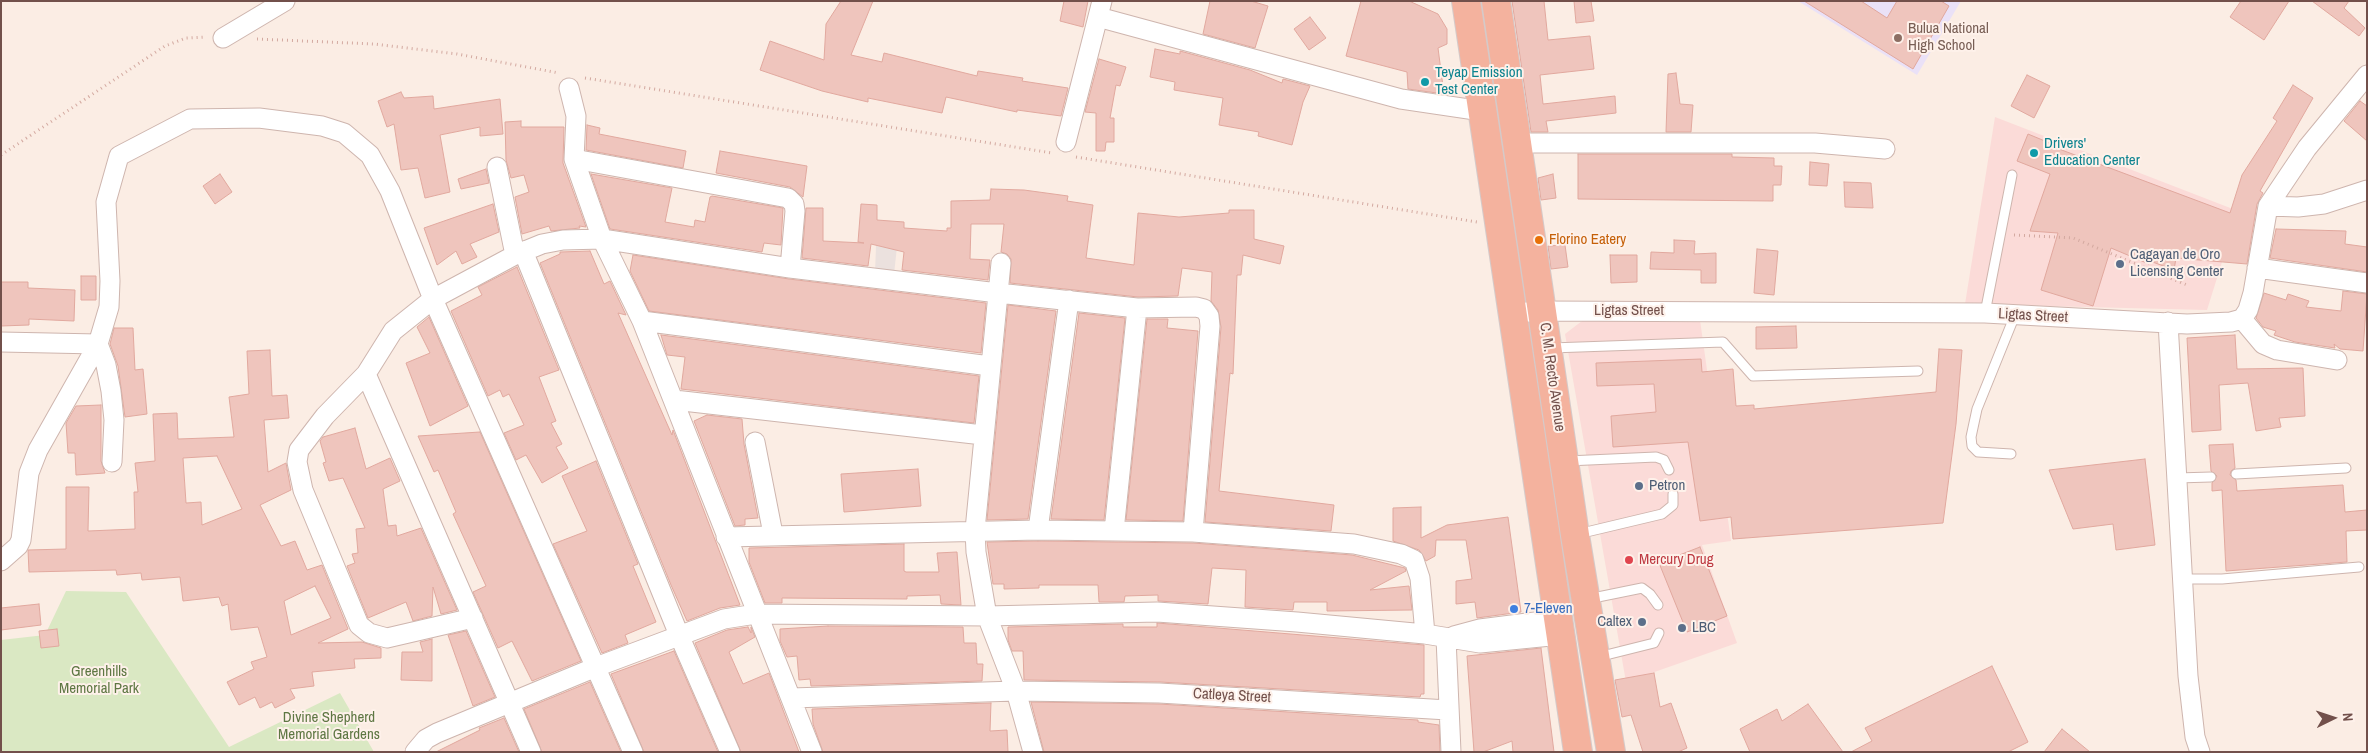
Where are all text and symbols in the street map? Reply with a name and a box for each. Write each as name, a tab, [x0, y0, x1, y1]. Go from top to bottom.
place label: Bulua National High School	[1908, 20, 1989, 55]
marker: Bulua National High School	[1892, 32, 1904, 44]
place label: Teyap Emission Test Center	[1435, 64, 1523, 99]
marker: Teyap Emission Test Center	[1419, 76, 1431, 88]
place label: Drivers' Education Center	[2044, 135, 2140, 170]
marker: Drivers' Education Center	[2028, 147, 2040, 159]
place label: Florino Eatery	[1549, 231, 1626, 249]
marker: Florino Eatery	[1533, 234, 1545, 246]
place label: Cagayan de Oro Licensing Center	[2130, 246, 2224, 281]
marker: Cagayan de Oro Licensing Center	[2114, 258, 2126, 270]
street label: Ligtas Street	[1594, 302, 1664, 320]
street label: Ligtas Street	[1998, 305, 2068, 327]
street label: C. M. Recto Avenue	[1535, 321, 1569, 433]
place label: Petron	[1649, 477, 1685, 495]
marker: Petron	[1633, 480, 1645, 492]
place label: Mercury Drug	[1639, 551, 1713, 569]
marker: Mercury Drug	[1623, 554, 1635, 566]
place label: 7-Eleven	[1524, 600, 1573, 618]
marker: 7-Eleven	[1508, 603, 1520, 615]
place label: Caltex	[1597, 613, 1632, 631]
marker: Caltex	[1636, 616, 1648, 628]
place label: LBC	[1692, 619, 1716, 637]
marker: LBC	[1676, 622, 1688, 634]
park label: Greenhills Memorial Park	[59, 663, 139, 698]
street label: Catleya Street	[1193, 685, 1271, 707]
north arrow	[2308, 693, 2358, 743]
park label: Divine Shepherd Memorial Gardens	[278, 709, 380, 744]
text: N	[2339, 712, 2357, 722]

